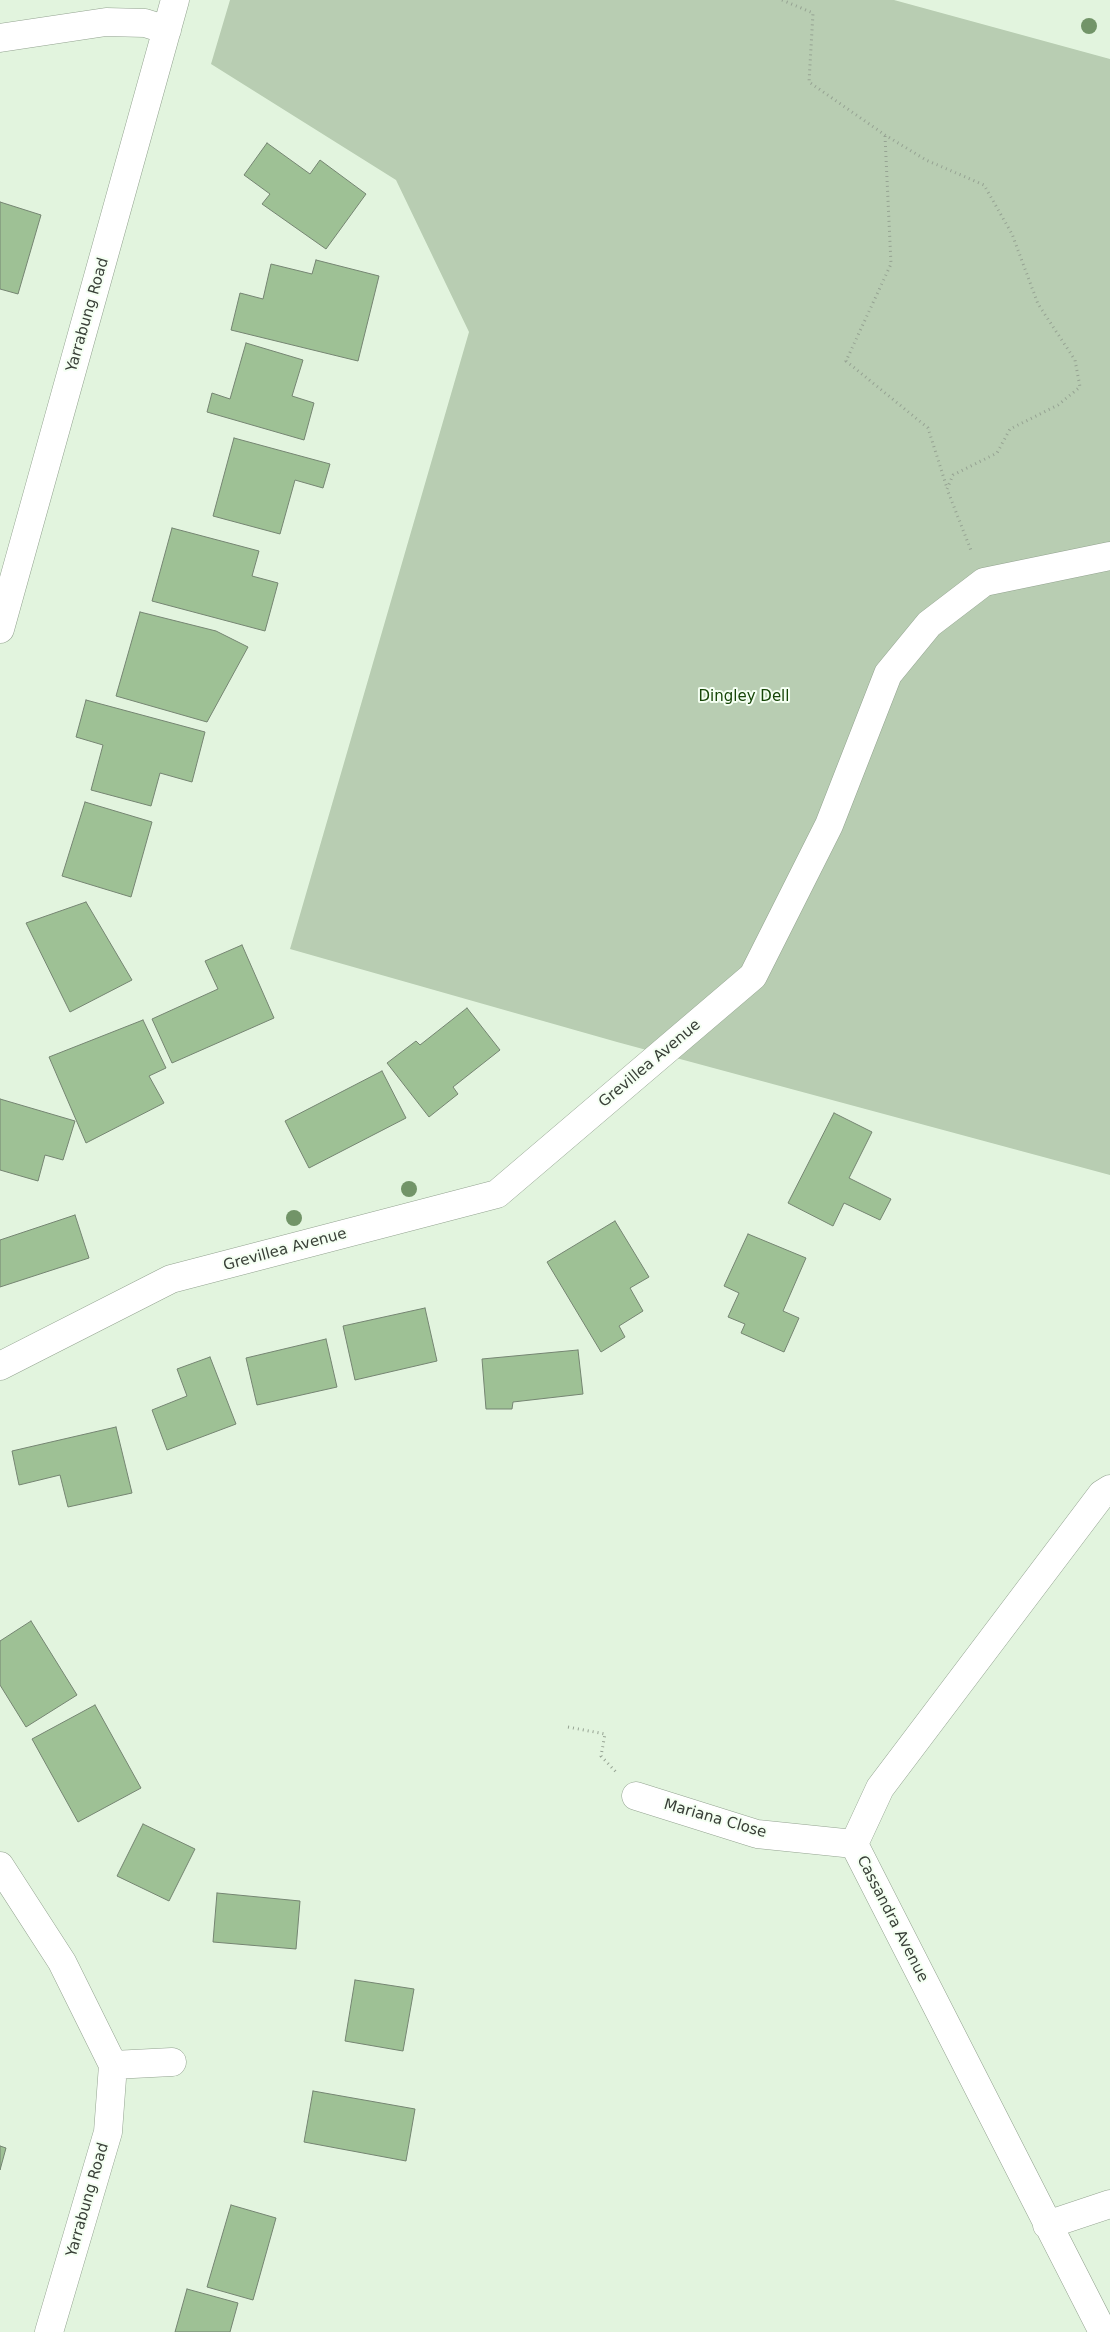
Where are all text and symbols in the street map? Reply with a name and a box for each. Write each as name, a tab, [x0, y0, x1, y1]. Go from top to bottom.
street label: Yarrabung Road	[63, 256, 113, 374]
park label: Dingley Dell	[699, 688, 789, 706]
street label: Grevillea Avenue	[596, 1016, 704, 1112]
street label: Grevillea Avenue	[221, 1225, 349, 1275]
street label: Mariana Close	[662, 1796, 768, 1842]
street label: Cassandra Avenue	[852, 1853, 932, 1985]
street label: Yarrabung Road	[63, 2141, 113, 2259]

